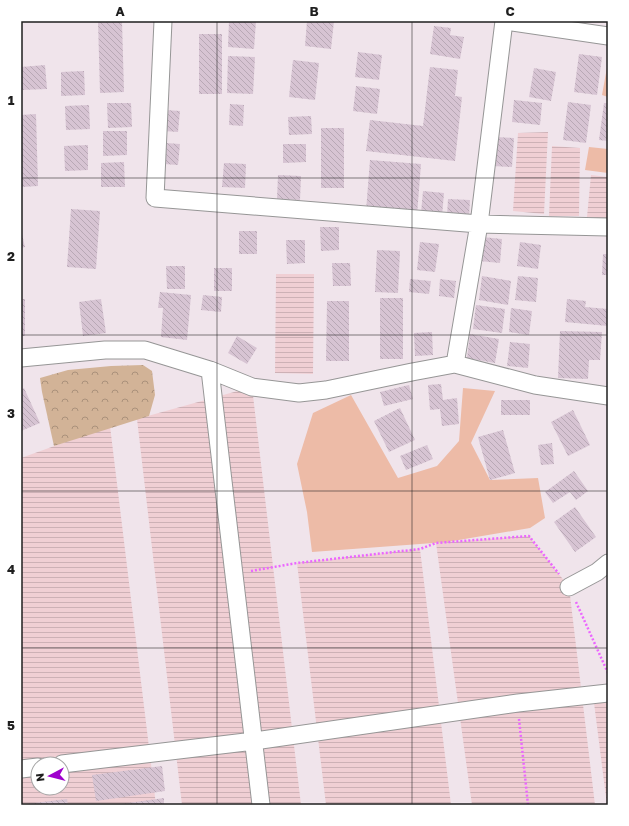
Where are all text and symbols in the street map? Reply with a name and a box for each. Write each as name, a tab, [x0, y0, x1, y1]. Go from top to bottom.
text: A	[115, 3, 125, 19]
text: B	[309, 3, 319, 19]
text: C	[505, 3, 515, 19]
text: 1	[8, 92, 15, 108]
text: 2	[7, 248, 15, 264]
text: 3	[7, 405, 15, 421]
text: 4	[7, 561, 15, 577]
text: 5	[7, 717, 15, 733]
north arrow	[30, 756, 70, 796]
text: N	[33, 772, 47, 782]

